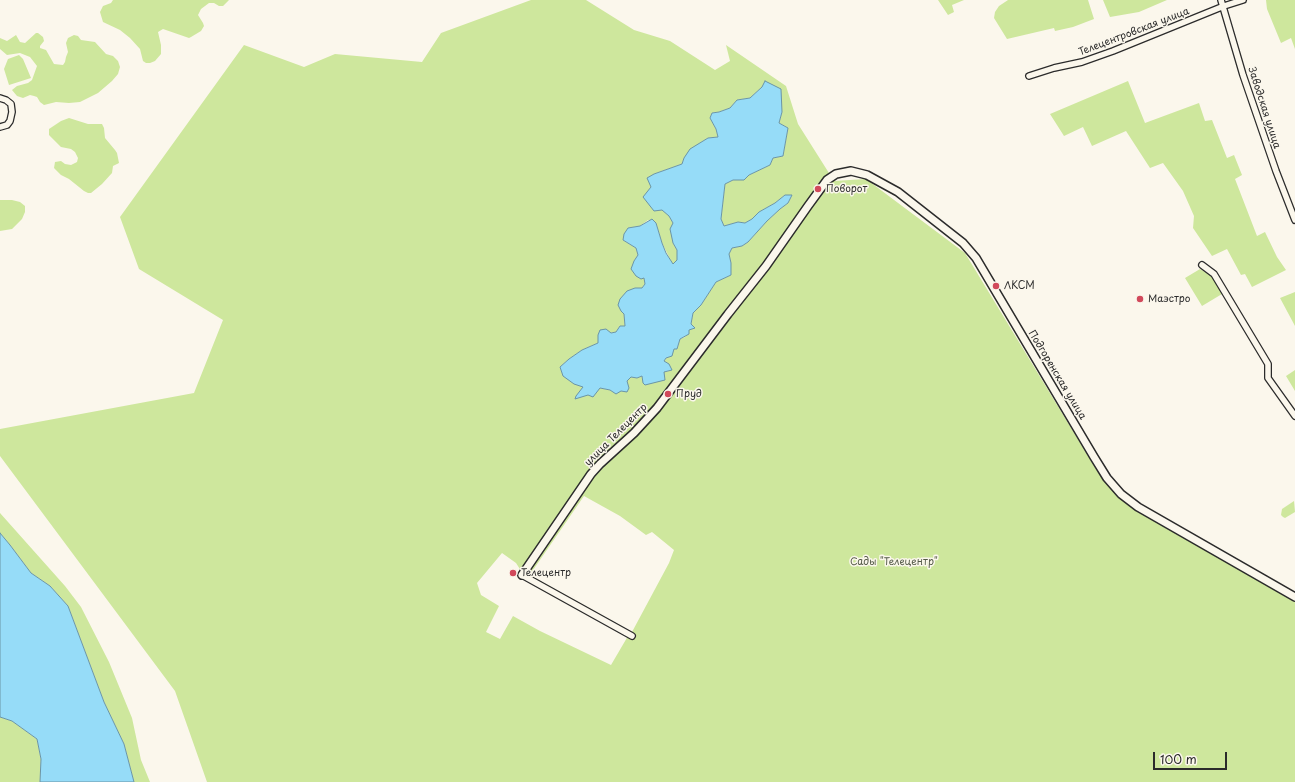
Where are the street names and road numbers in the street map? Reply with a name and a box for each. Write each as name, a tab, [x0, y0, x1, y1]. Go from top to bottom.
street label: Телецентровская улица	[1077, 5, 1191, 59]
street label: Заводская улица	[1245, 66, 1283, 150]
street label: Подгоренская улица	[1026, 328, 1088, 422]
street label: улица Телецентр	[582, 401, 650, 469]

